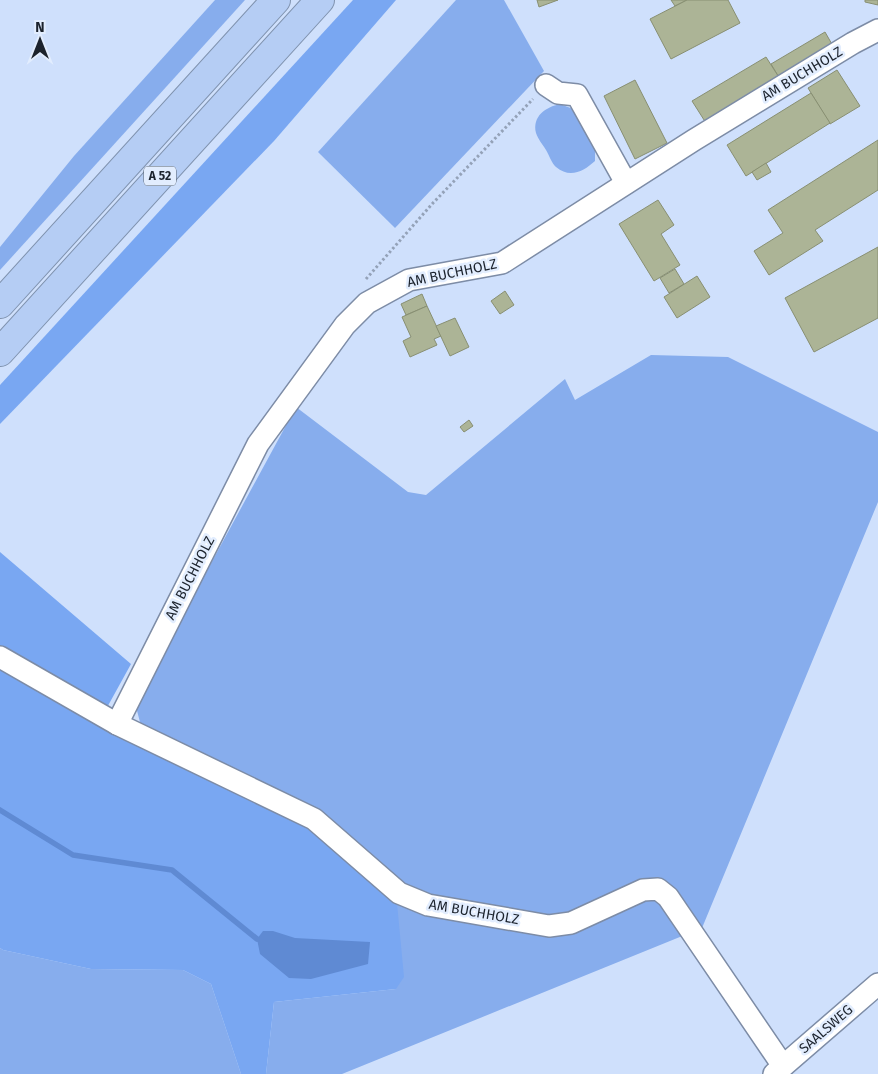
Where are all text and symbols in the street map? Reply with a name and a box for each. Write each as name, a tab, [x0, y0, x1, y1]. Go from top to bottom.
north arrow	[15, 15, 65, 65]
text: N	[35, 19, 45, 36]
street label: AM BUCHHOLZ	[759, 43, 845, 105]
road number: A 52	[144, 167, 176, 186]
street label: AM BUCHHOLZ	[406, 255, 498, 291]
street label: AM BUCHHOLZ	[162, 533, 218, 623]
street label: AM BUCHHOLZ	[428, 896, 520, 928]
street label: SAALSWEG	[796, 1001, 856, 1057]

